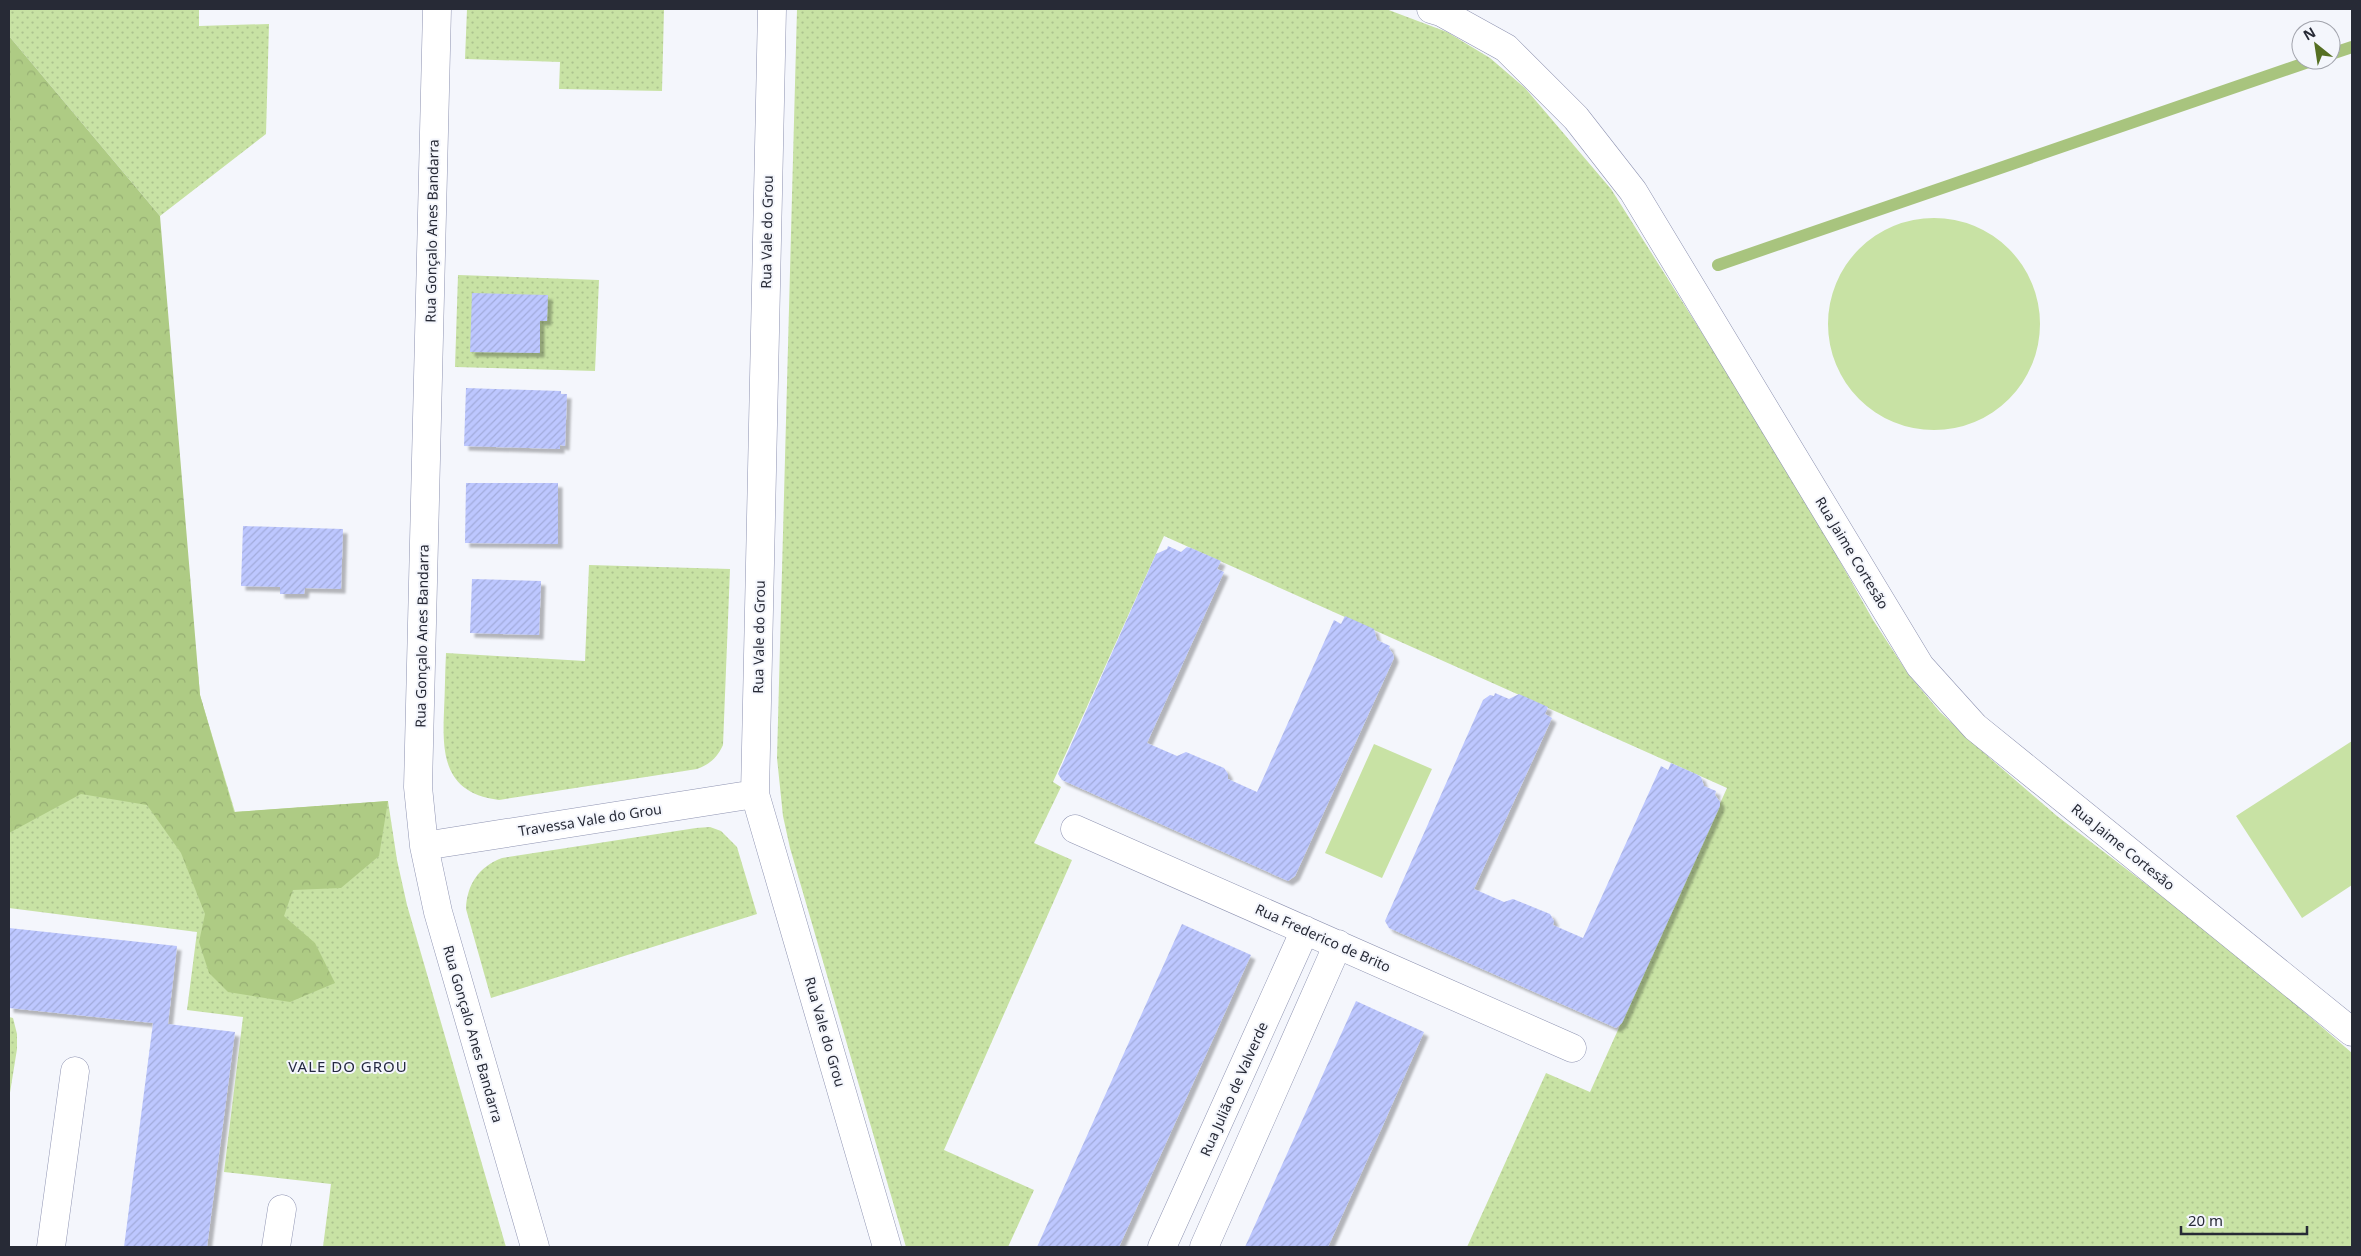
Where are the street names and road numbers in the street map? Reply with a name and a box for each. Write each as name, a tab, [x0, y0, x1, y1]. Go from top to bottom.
street label: Rua Gonçalo Anes Bandarra	[420, 139, 443, 323]
street label: Rua Vale do Grou	[756, 175, 777, 289]
street label: Rua Jaime Cortesão	[1811, 493, 1893, 612]
street label: Rua Gonçalo Anes Bandarra	[410, 544, 433, 728]
street label: Rua Vale do Grou	[748, 580, 769, 694]
street label: Travessa Vale do Grou	[517, 799, 663, 840]
street label: Rua Jaime Cortesão	[2068, 799, 2179, 894]
street label: Rua Frederico de Brito	[1252, 899, 1394, 976]
street label: Rua Gonçalo Anes Bandarra	[439, 943, 508, 1125]
street label: Rua Vale do Grou	[801, 975, 850, 1089]
street label: Rua Julião de Valverde	[1195, 1018, 1272, 1159]

